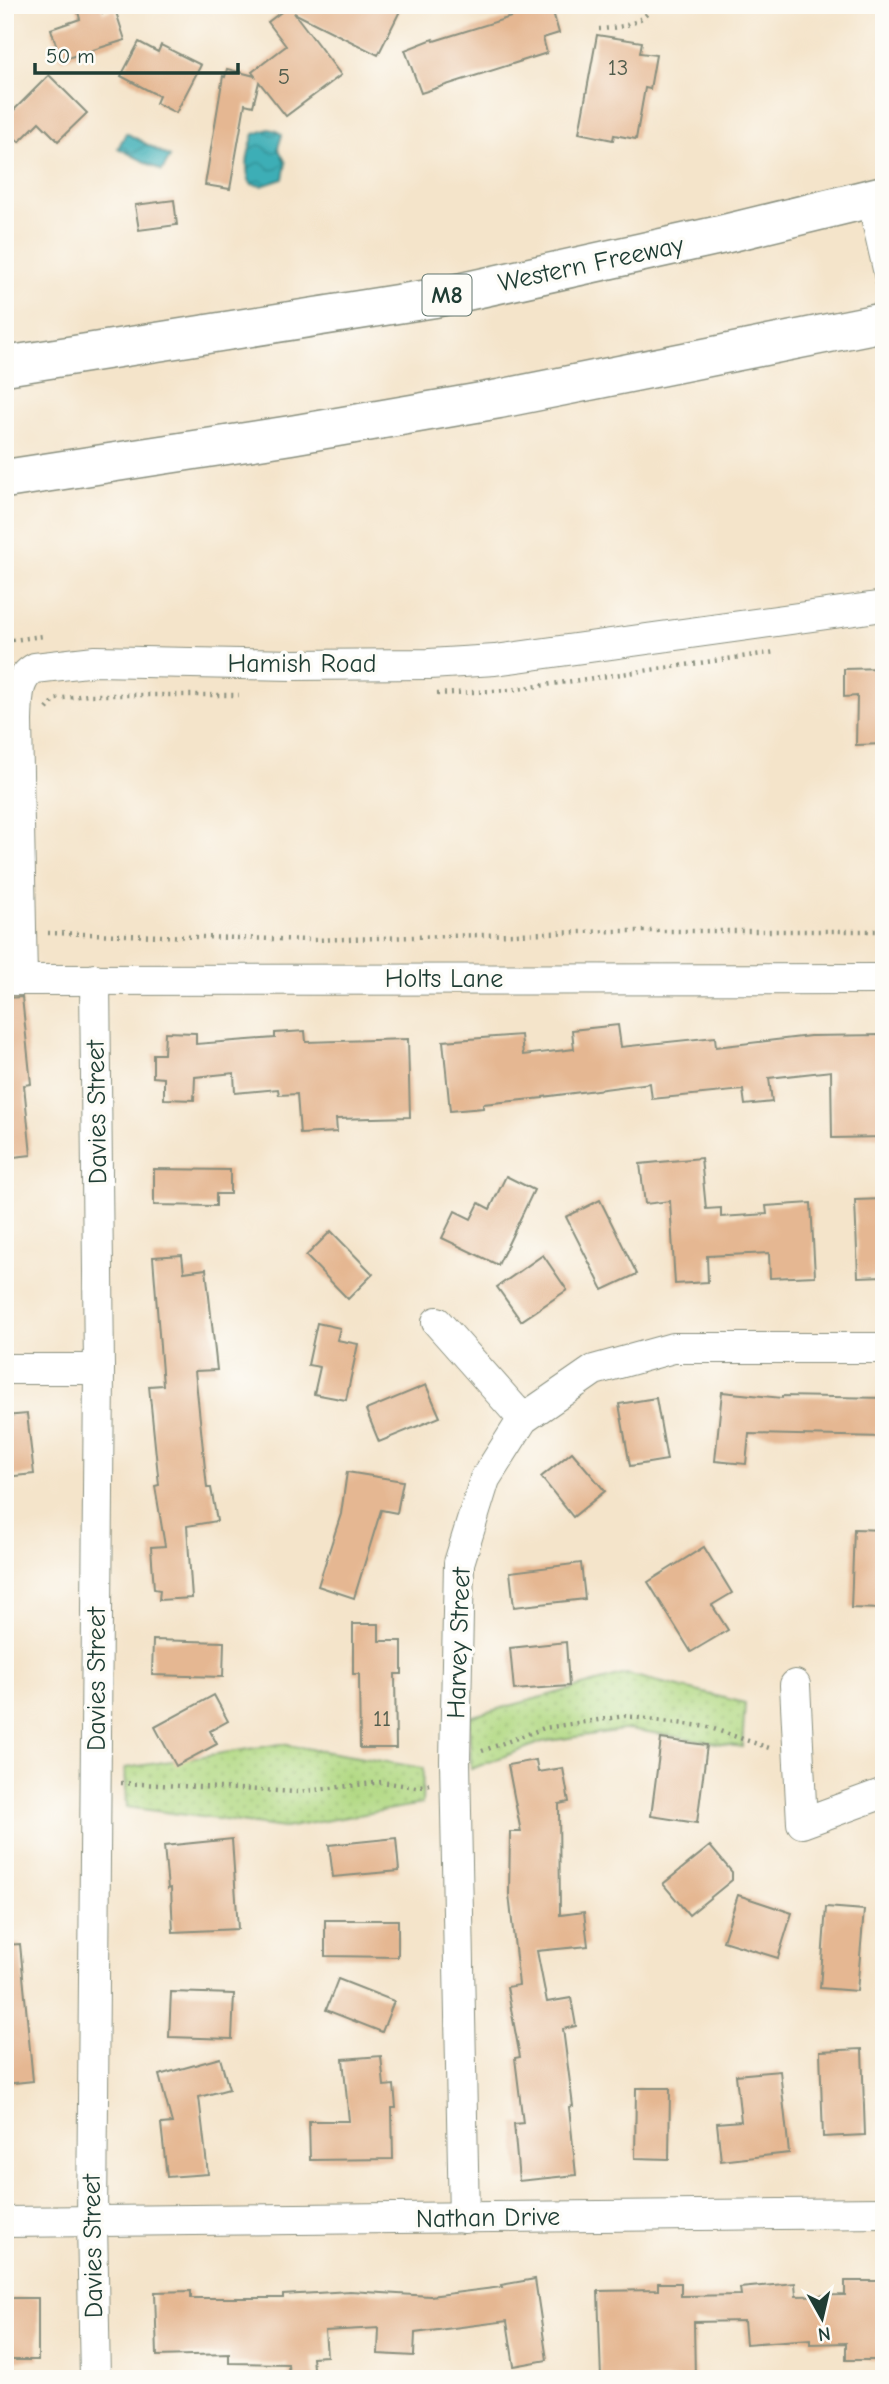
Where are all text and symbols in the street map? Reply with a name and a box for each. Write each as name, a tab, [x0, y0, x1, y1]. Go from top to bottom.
scale bar	[35, 32, 238, 76]
text: 50 m	[46, 44, 95, 68]
house number: 13	[608, 54, 628, 81]
house number: 5	[278, 63, 290, 90]
street label: Western Freeway	[496, 230, 687, 298]
road number: M8	[422, 274, 472, 316]
street label: Hamish Road	[227, 649, 377, 679]
street label: Holts Lane	[385, 964, 503, 994]
street label: Davies Street	[81, 1038, 113, 1184]
street label: Harvey Street	[441, 1565, 477, 1719]
street label: Davies Street	[82, 1605, 112, 1751]
house number: 11	[373, 1705, 391, 1732]
street label: Davies Street	[77, 2172, 109, 2318]
street label: Nathan Drive	[416, 2202, 560, 2234]
north arrow	[788, 2282, 858, 2352]
text: N	[817, 2322, 832, 2346]

